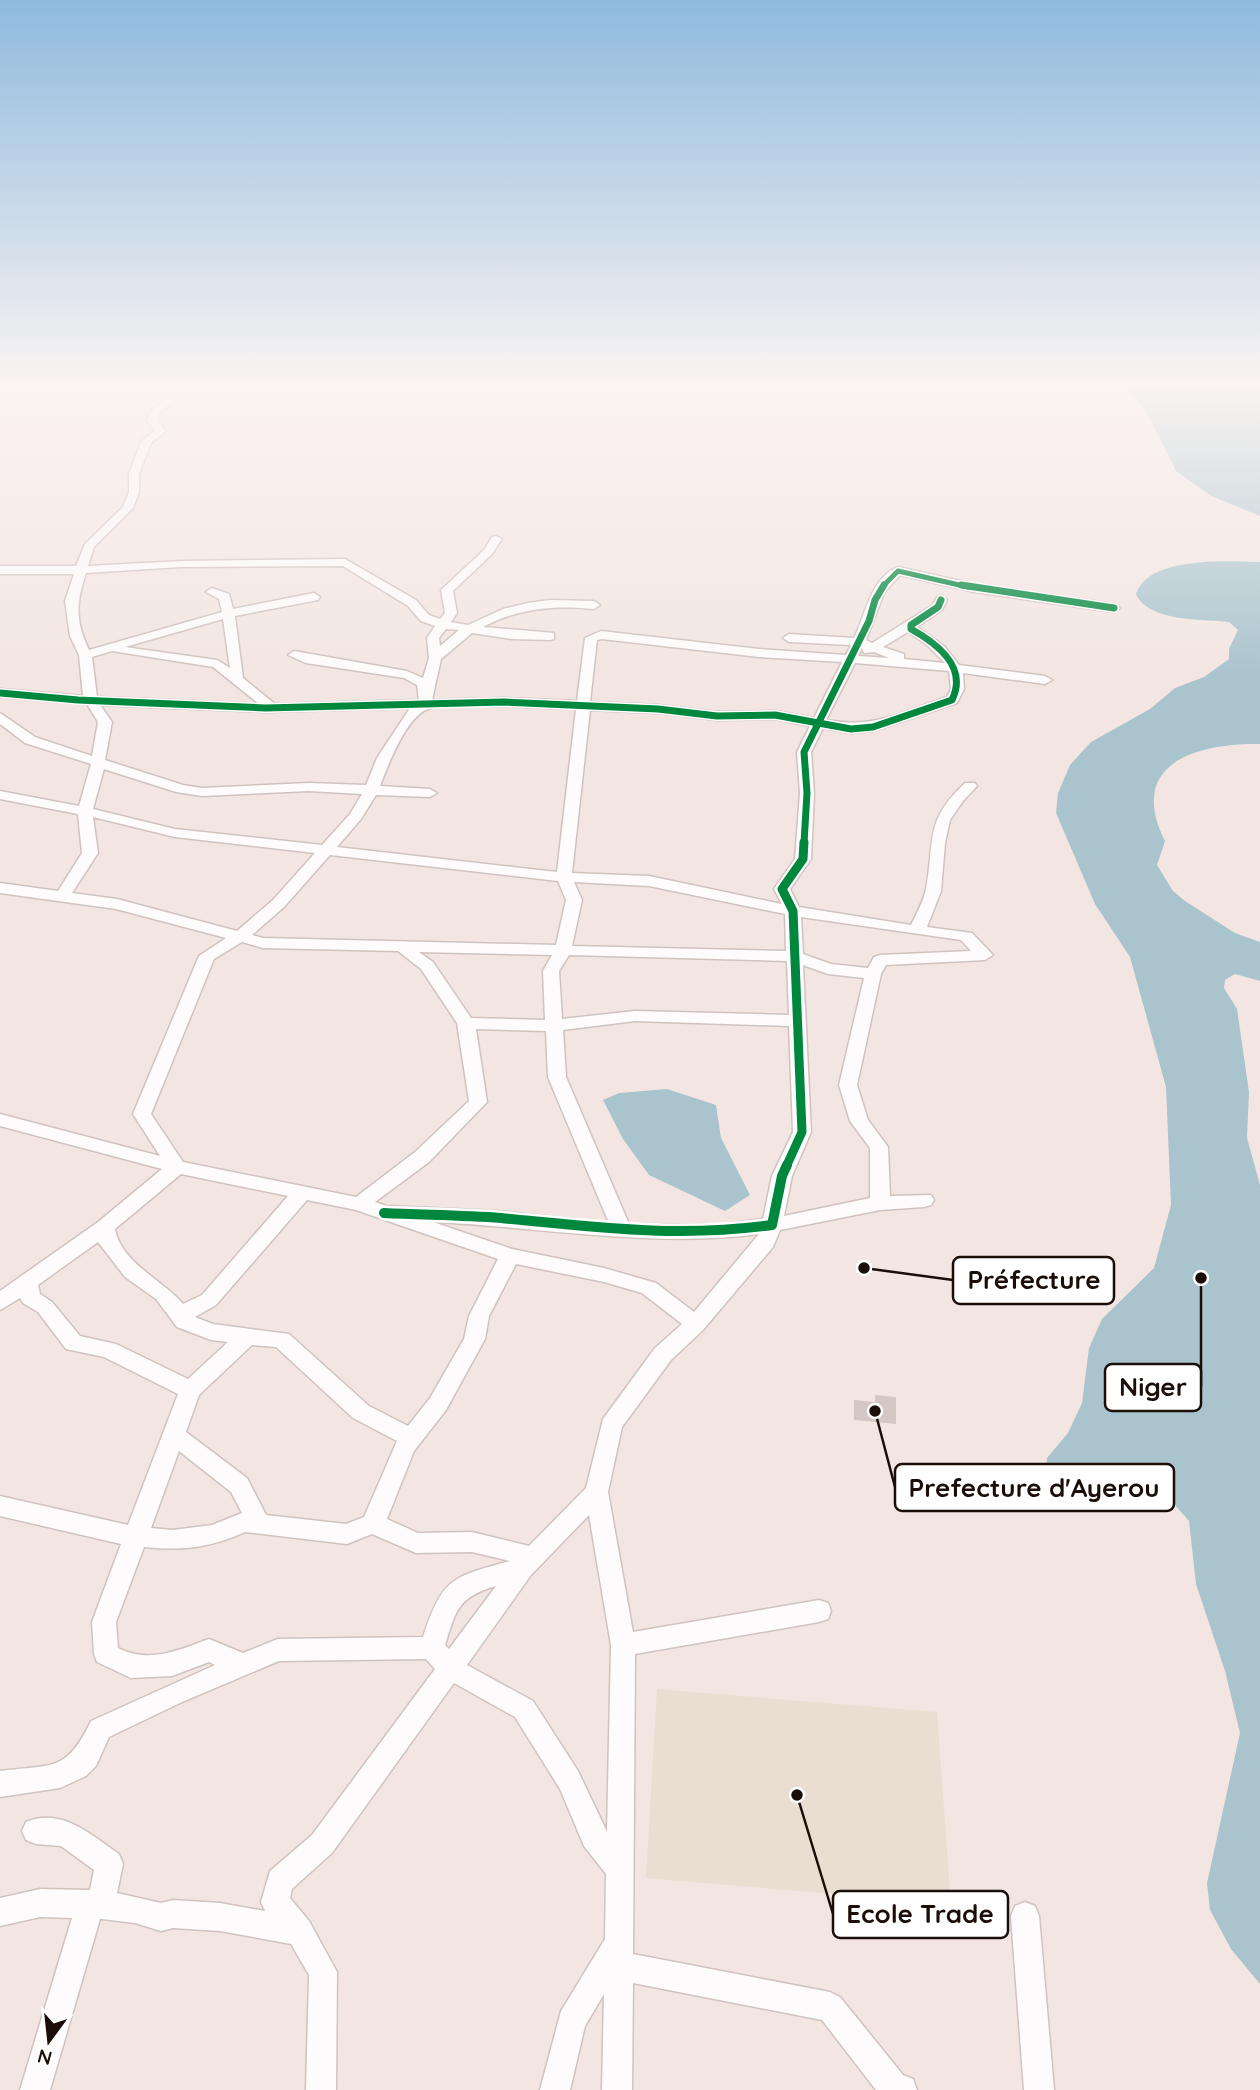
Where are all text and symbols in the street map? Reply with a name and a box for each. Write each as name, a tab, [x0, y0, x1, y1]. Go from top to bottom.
callout: Préfecture	[953, 1257, 1114, 1304]
text: Préfecture	[967, 1263, 1101, 1296]
callout: Niger	[1105, 1364, 1201, 1411]
text: Niger	[1119, 1370, 1187, 1403]
callout: Prefecture d'Ayerou	[895, 1464, 1174, 1511]
text: Prefecture d'Ayerou	[909, 1471, 1159, 1504]
callout: Ecole Trade	[833, 1891, 1008, 1938]
text: Ecole Trade	[846, 1897, 994, 1930]
north arrow	[14, 2006, 84, 2076]
text: N	[35, 2044, 54, 2071]

